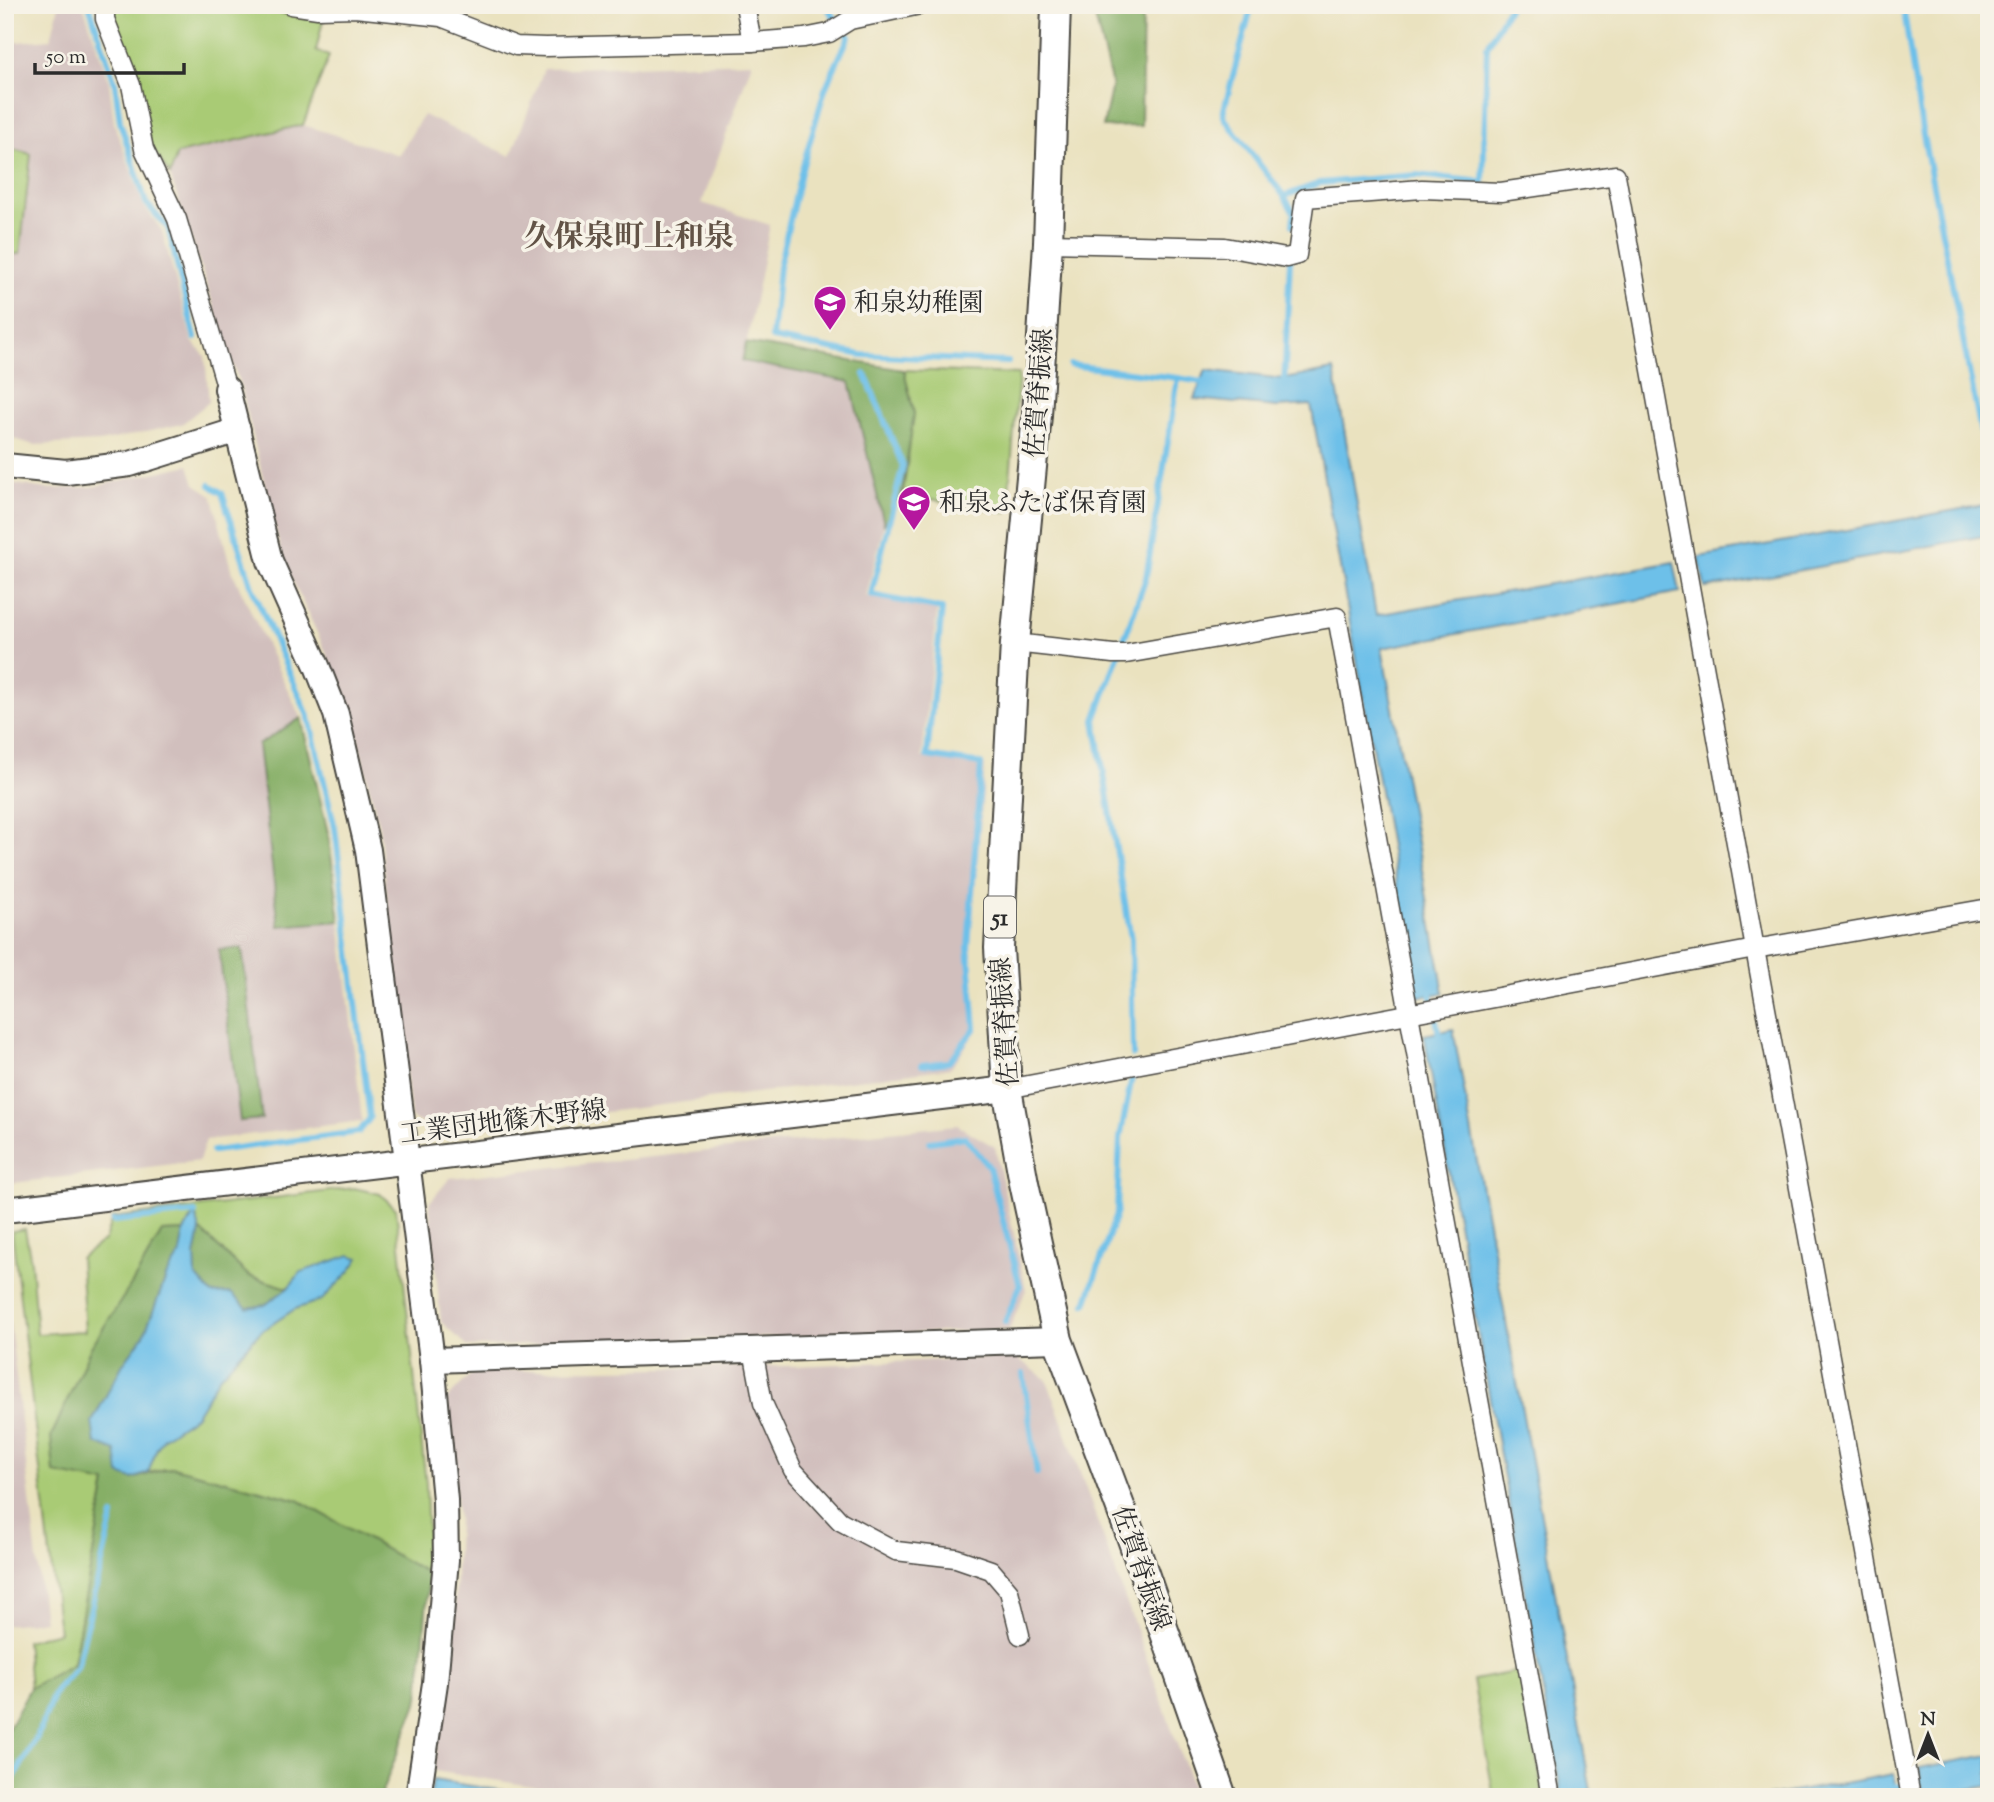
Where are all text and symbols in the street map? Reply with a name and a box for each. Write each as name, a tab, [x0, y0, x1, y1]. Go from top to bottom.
scale bar	[35, 32, 184, 76]
text: 50 m	[45, 43, 86, 73]
district label: 久保泉町上和泉	[524, 217, 734, 260]
school or university icon: 和泉幼稚園	[811, 283, 849, 332]
place label: 和泉幼稚園	[854, 286, 984, 323]
street label: 佐賀脊振線	[1018, 327, 1063, 459]
school or university icon: 和泉ふたば保育園	[895, 483, 933, 532]
place label: 和泉ふたば保育園	[939, 486, 1147, 523]
road number: 51	[984, 897, 1016, 937]
street label: 佐賀脊振線	[984, 956, 1029, 1088]
street label: 工業団地篠木野線	[398, 1092, 609, 1155]
street label: 佐賀脊振線	[1101, 1501, 1178, 1636]
north arrow	[1892, 1700, 1962, 1770]
text: N	[1920, 1707, 1936, 1734]

